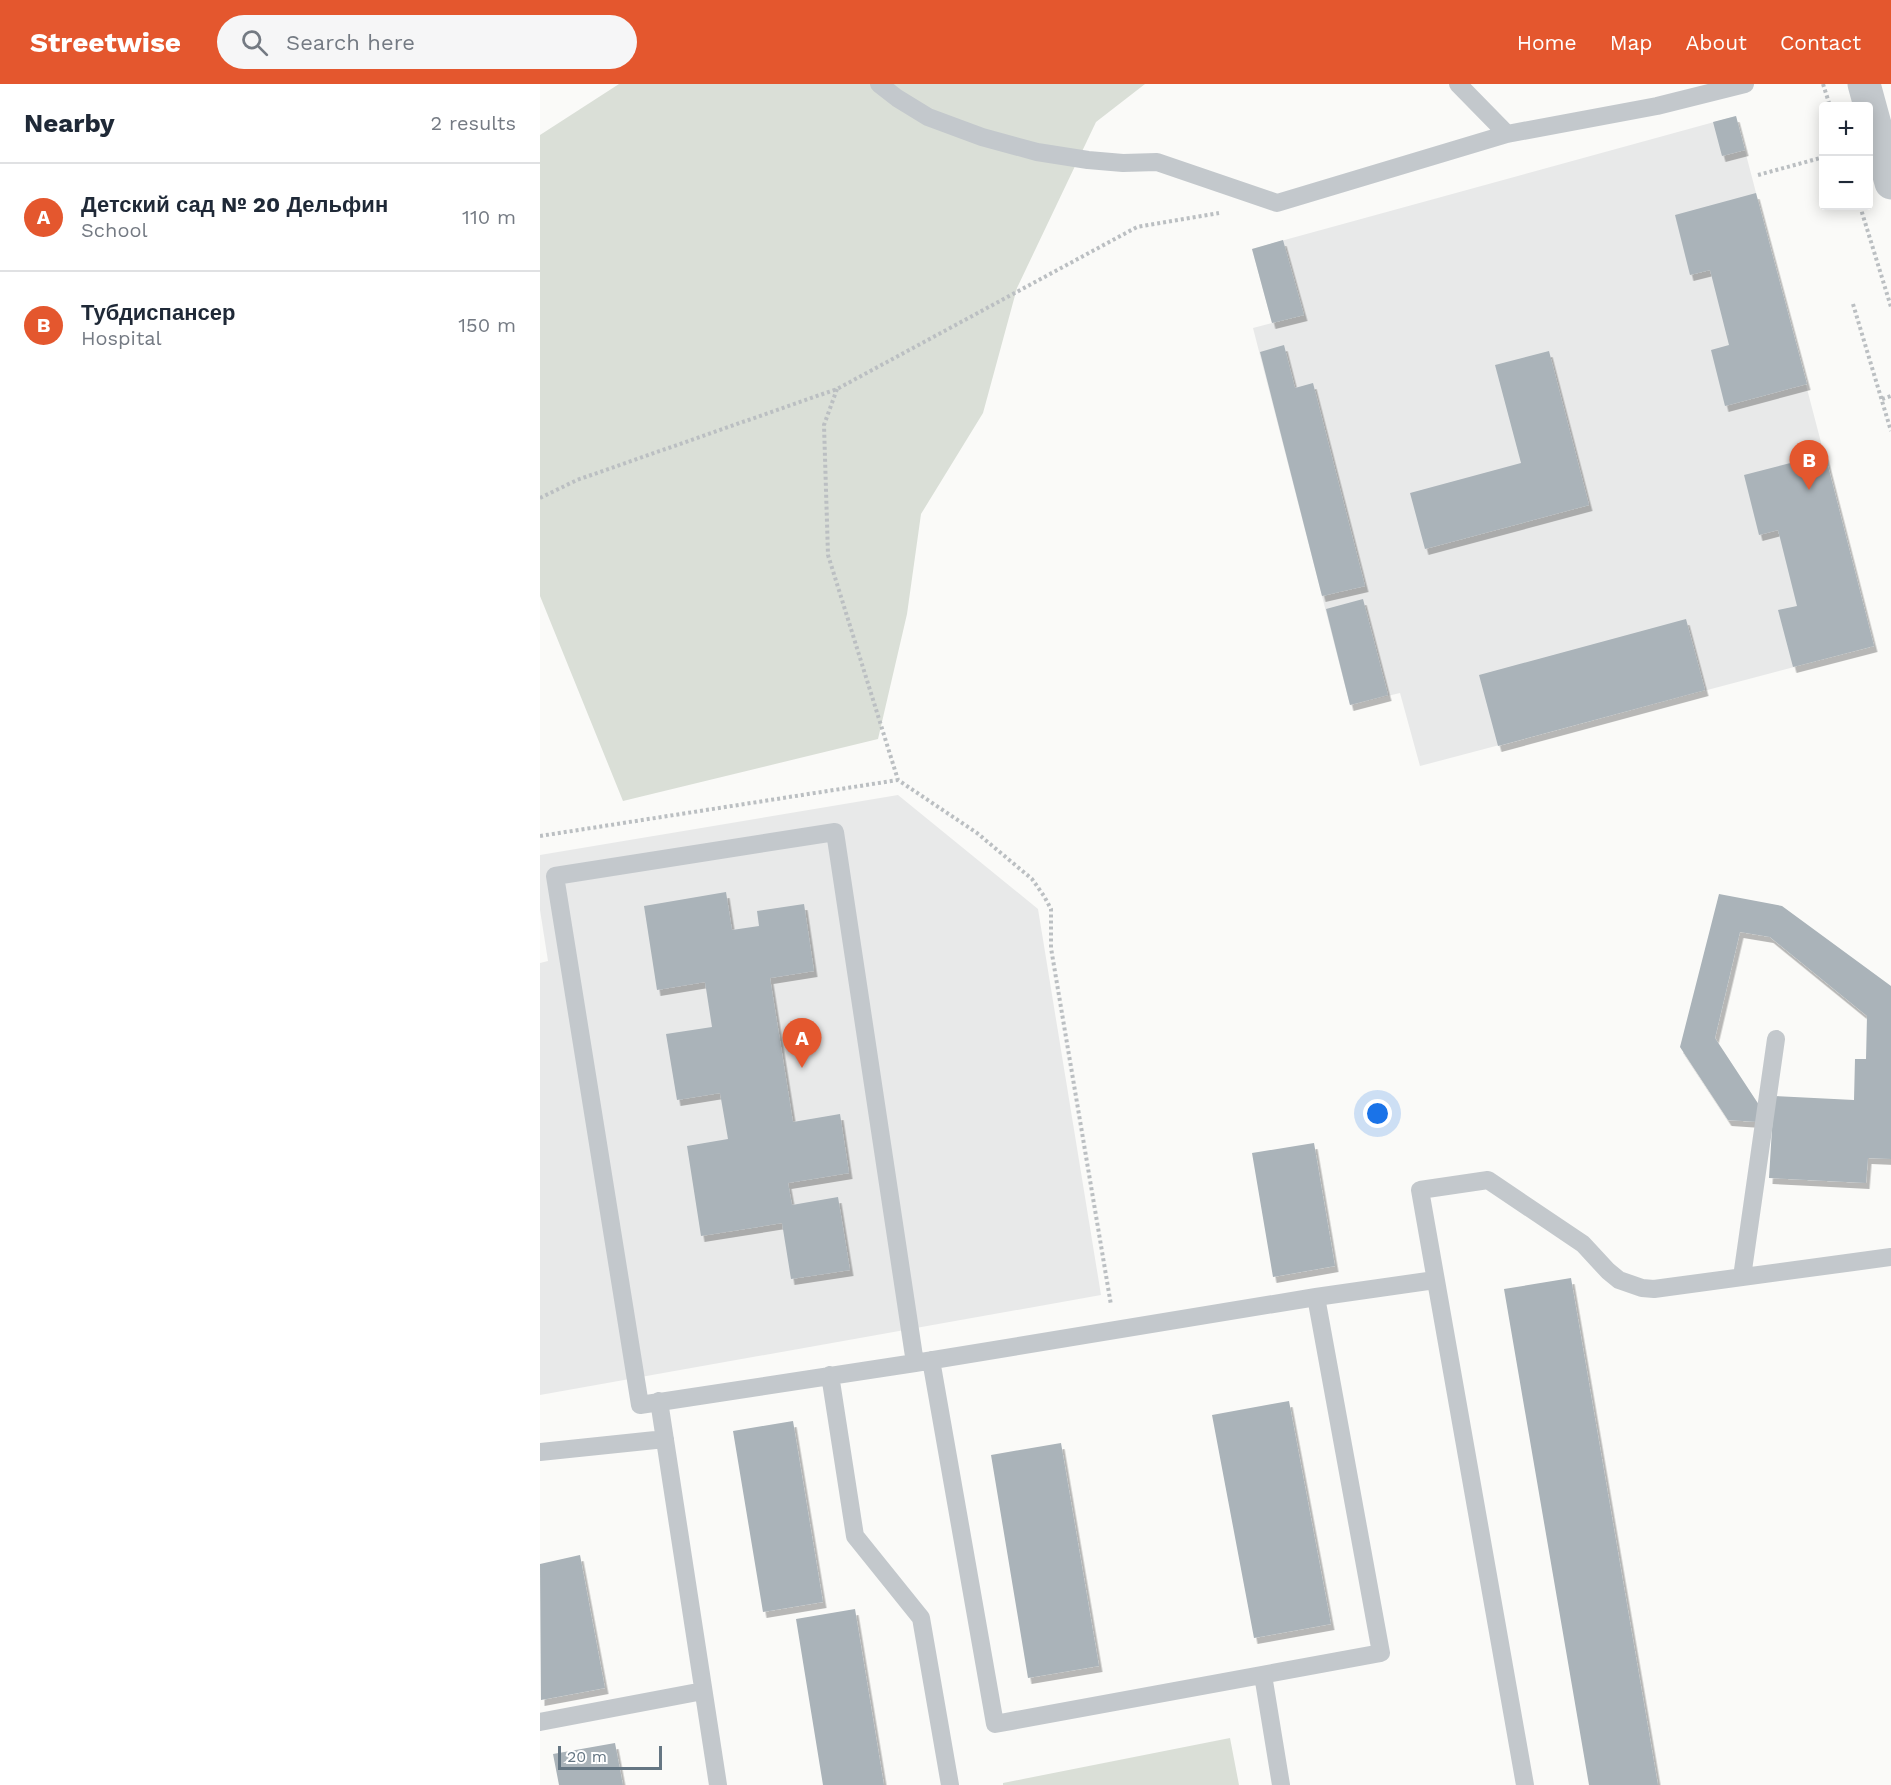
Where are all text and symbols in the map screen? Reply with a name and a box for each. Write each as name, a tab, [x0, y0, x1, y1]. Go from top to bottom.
search box	[217, 15, 637, 69]
text: Streetwise	[30, 26, 181, 59]
icon: search	[238, 26, 271, 59]
text: Search here	[286, 30, 415, 55]
text: Home	[1517, 30, 1577, 55]
text: Map	[1610, 30, 1653, 55]
text: About	[1686, 30, 1747, 55]
text: Contact	[1780, 30, 1861, 55]
map controls	[1819, 102, 1873, 210]
button: +	[1819, 102, 1873, 156]
text: Nearby	[24, 108, 115, 138]
text: 2 results	[431, 111, 516, 135]
button: −	[1819, 156, 1873, 210]
text: Детский сад № 20 Дельфин	[81, 192, 388, 217]
text: A	[37, 205, 50, 229]
text: 110 m	[462, 205, 516, 229]
text: School	[81, 218, 148, 242]
text: Тубдиспансер	[81, 300, 235, 325]
text: B	[37, 313, 50, 337]
text: 150 m	[458, 313, 516, 337]
text: Hospital	[81, 326, 162, 350]
pin: B	[1790, 440, 1828, 490]
pin: A	[782, 1018, 822, 1068]
your location	[1363, 1099, 1392, 1128]
scale bar	[558, 1743, 662, 1770]
text: 20 m	[567, 1747, 607, 1766]

